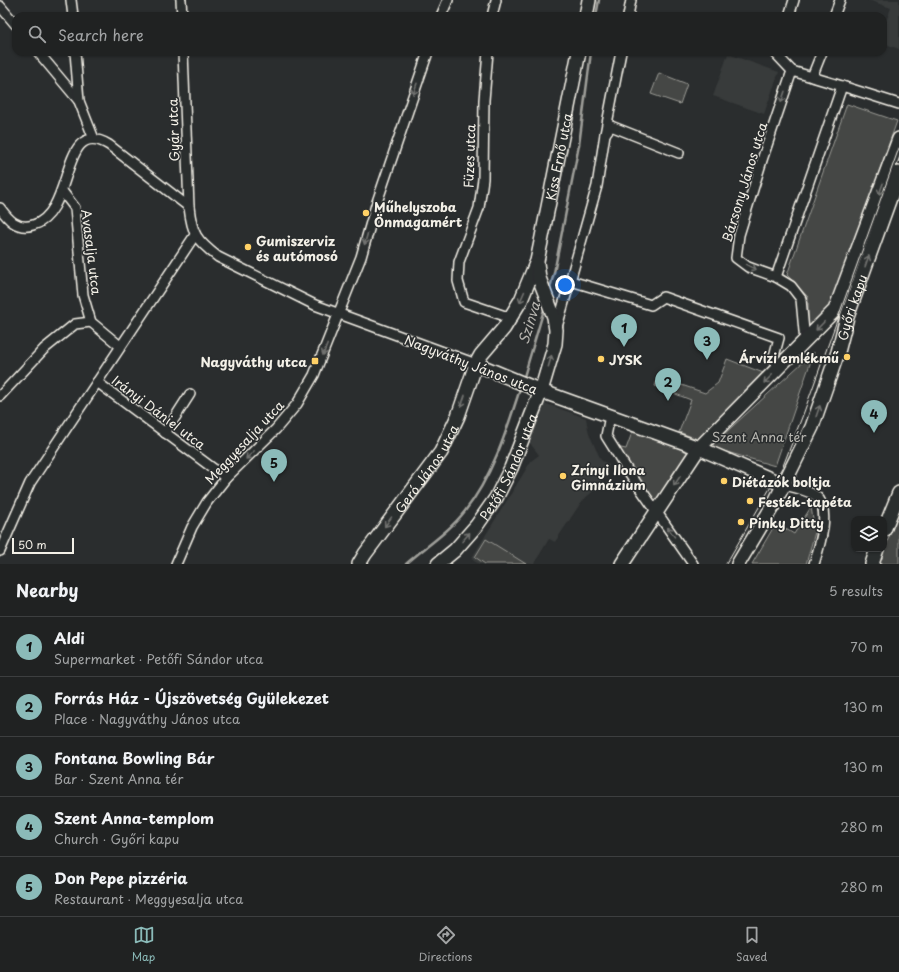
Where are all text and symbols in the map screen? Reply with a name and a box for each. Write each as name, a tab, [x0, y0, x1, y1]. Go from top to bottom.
search box	[12, 12, 887, 56]
icon: search	[26, 23, 48, 45]
text: Search here	[58, 23, 144, 46]
one-way arrow	[411, 82, 418, 95]
one-way arrow	[779, 91, 787, 103]
street label: Gyár utca	[162, 97, 184, 162]
street label: Kiss Ernő utca	[540, 110, 576, 202]
street label: Bársony János utca	[717, 119, 772, 244]
street label: Füzes utca	[458, 123, 480, 188]
one-way arrow	[876, 182, 884, 194]
place label: Műhelyszoba Önmagamért	[374, 197, 462, 231]
street label: Avasalja utca	[77, 208, 107, 297]
marker: Műhelyszoba Önmagamért	[361, 208, 371, 218]
place label: Gumiszerviz és autómosó	[256, 231, 338, 265]
one-way arrow	[362, 232, 369, 245]
marker: Gumiszerviz és autómosó	[243, 242, 253, 252]
one-way arrow	[864, 256, 872, 268]
one-way arrow	[745, 264, 757, 271]
street label: Győri kapu	[832, 271, 871, 342]
your location	[555, 275, 575, 295]
one-way arrow	[518, 291, 525, 303]
water label: Szinva	[513, 299, 546, 347]
pin: 1	[611, 314, 637, 347]
one-way arrow	[815, 321, 825, 331]
pin: 3	[694, 327, 720, 360]
street label: Nagyváthy János utca	[402, 330, 540, 398]
one-way arrow	[320, 344, 328, 356]
place label: Árvízi emlékmű	[738, 348, 839, 367]
place label: JYSK	[609, 350, 643, 369]
place label: Nagyváthy utca	[200, 352, 307, 371]
marker: Árvízi emlékmű	[842, 352, 852, 362]
marker: JYSK	[596, 354, 606, 364]
one-way arrow	[547, 355, 554, 368]
marker: Nagyváthy utca	[310, 356, 320, 366]
pin: 2	[655, 368, 681, 401]
street label: Irányi Dániel utca	[108, 370, 211, 454]
one-way arrow	[763, 374, 773, 384]
one-way arrow	[459, 394, 467, 406]
street label: Meggyesalja utca	[200, 395, 288, 488]
pin: 4	[861, 400, 887, 433]
one-way arrow	[815, 405, 822, 418]
street label: Petőfi Sándor utca	[474, 409, 541, 524]
street label: Geró János utca	[389, 420, 463, 517]
park label: Szent Anna tér	[711, 427, 808, 446]
pin: 5	[261, 449, 287, 482]
one-way arrow	[245, 450, 255, 460]
place label: Zrínyi Ilona Gimnázium	[571, 460, 646, 494]
marker: Zrínyi Ilona Gimnázium	[558, 471, 568, 481]
place label: Diétázók boltja	[732, 472, 831, 491]
one-way arrow	[673, 475, 681, 486]
marker: Diétázók boltja	[719, 476, 729, 486]
place label: Festék-tapéta	[758, 492, 852, 511]
marker: Festék-tapéta	[745, 496, 755, 506]
place label: Pinky Ditty	[749, 513, 824, 532]
map controls	[851, 516, 887, 552]
button: layers	[851, 516, 887, 552]
one-way arrow	[384, 517, 392, 528]
marker: Pinky Ditty	[736, 517, 746, 527]
one-way arrow	[666, 527, 675, 538]
one-way arrow	[461, 532, 471, 542]
scale bar	[12, 536, 74, 555]
text: 50 m	[18, 536, 47, 553]
text: Nearby	[16, 577, 78, 603]
text: 5 results	[829, 581, 883, 600]
text: Aldi	[54, 626, 85, 649]
text: 1	[26, 637, 32, 656]
text: 70 m	[850, 637, 883, 656]
text: Supermarket · Petőfi Sándor utca	[54, 649, 263, 668]
text: Forrás Ház - Újszövetség Gyülekezet	[54, 686, 329, 709]
text: 2	[24, 697, 34, 716]
text: 130 m	[844, 697, 883, 716]
text: Place · Nagyváthy János utca	[54, 709, 240, 728]
text: Fontana Bowling Bár	[54, 746, 215, 769]
text: 3	[25, 757, 33, 776]
text: 130 m	[844, 757, 883, 776]
text: Bar · Szent Anna tér	[54, 769, 183, 788]
text: Szent Anna-templom	[54, 806, 214, 829]
text: 4	[25, 817, 33, 836]
text: 280 m	[841, 817, 883, 836]
text: Church · Győri kapu	[54, 829, 179, 848]
text: Don Pepe pizzéria	[54, 866, 188, 889]
text: 5	[25, 877, 33, 896]
text: 280 m	[841, 877, 883, 896]
text: Restaurant · Meggyesalja utca	[54, 889, 243, 908]
tab: Map	[132, 924, 155, 965]
tab: Directions	[419, 924, 472, 965]
tab: Saved	[736, 924, 767, 965]

